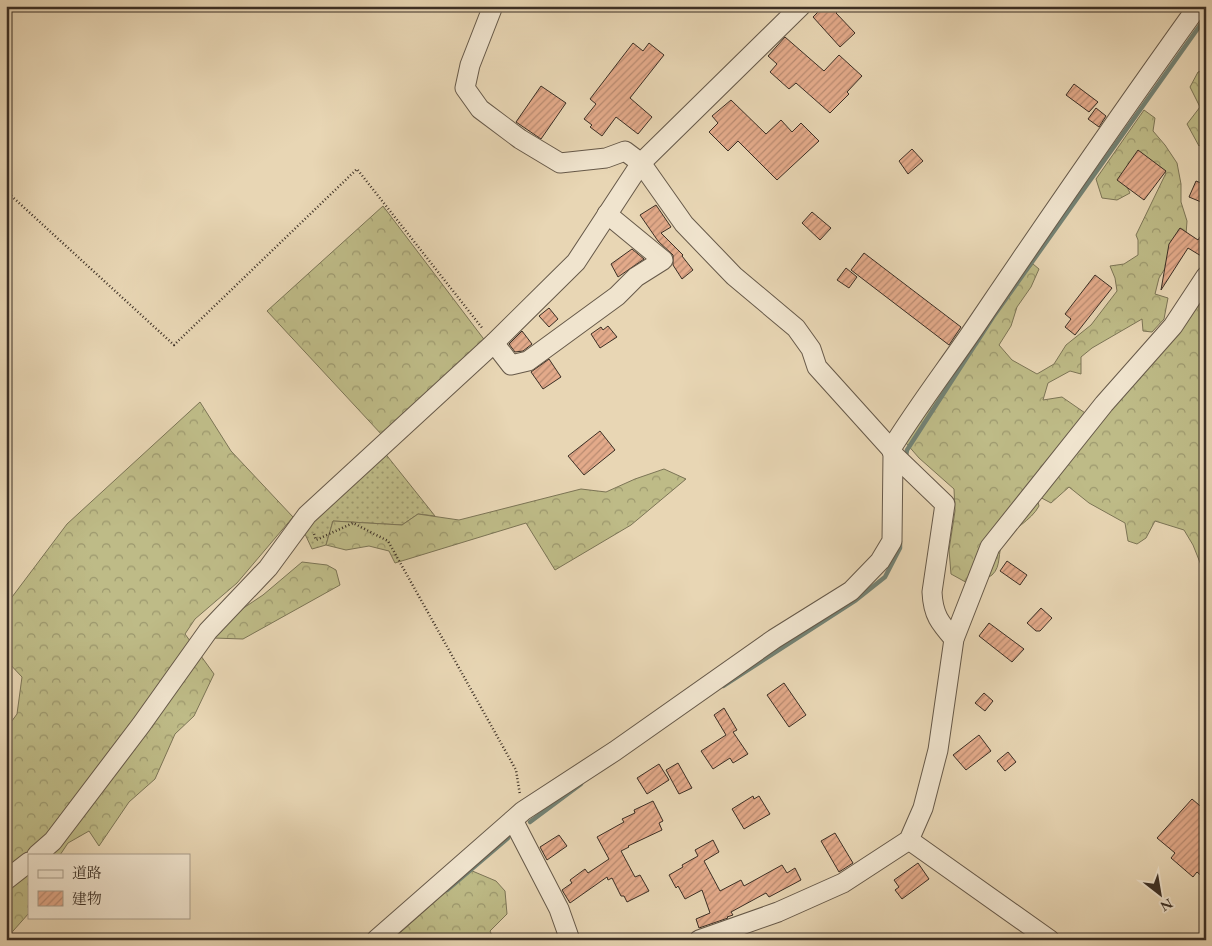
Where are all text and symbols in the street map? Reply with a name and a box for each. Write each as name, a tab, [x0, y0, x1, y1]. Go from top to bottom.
legend	[28, 854, 190, 918]
text: 道路	[72, 863, 102, 882]
north arrow	[1134, 868, 1184, 918]
text: 建物	[72, 889, 102, 908]
text: N	[1157, 895, 1176, 916]

